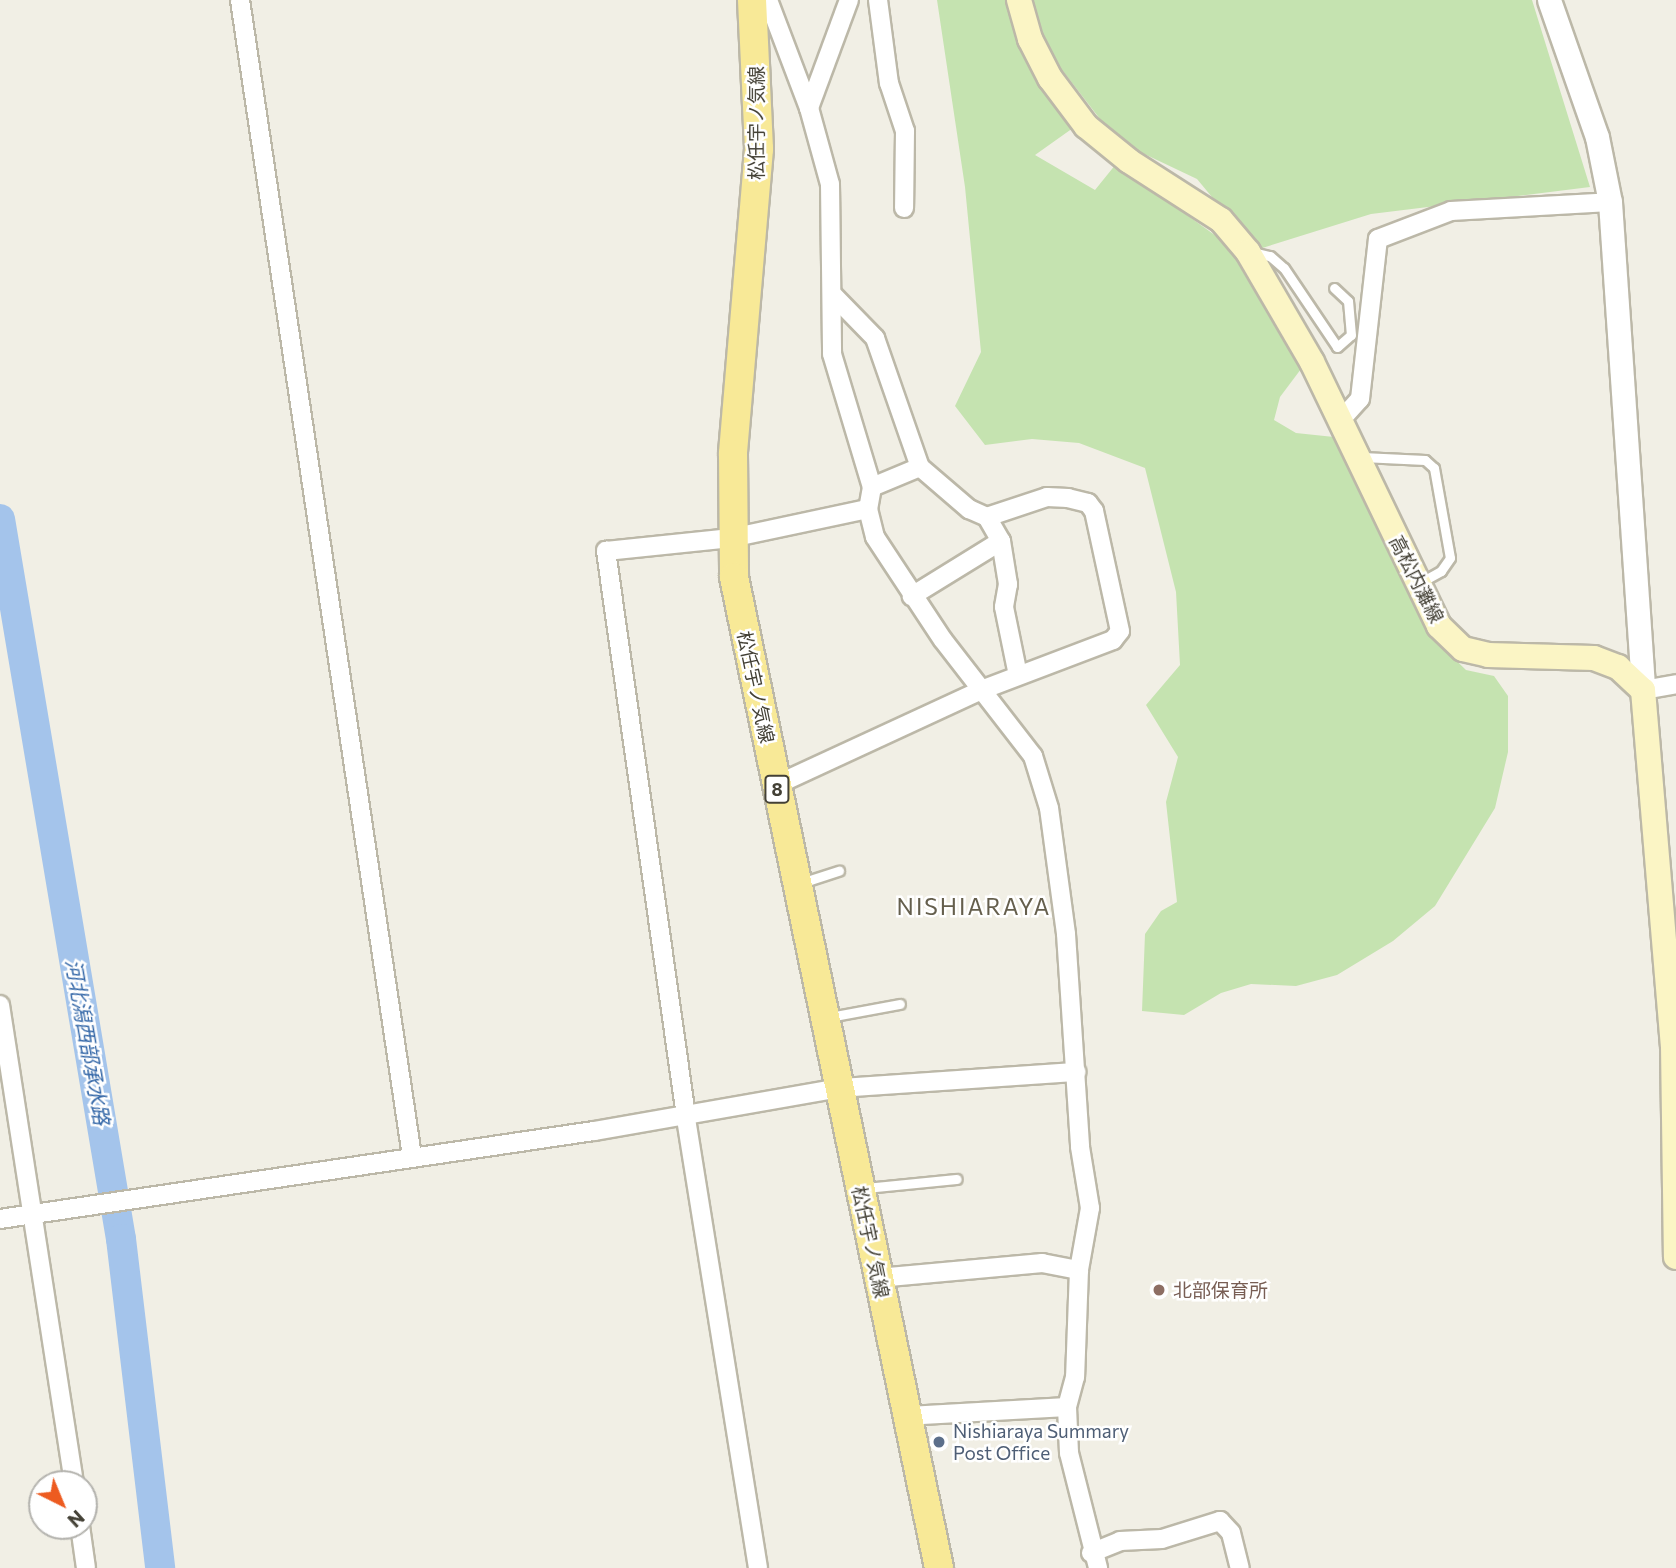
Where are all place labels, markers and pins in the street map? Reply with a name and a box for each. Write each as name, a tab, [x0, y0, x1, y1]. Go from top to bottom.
place label: 北部保育所	[1173, 1279, 1268, 1301]
marker: 北部保育所	[1151, 1282, 1167, 1298]
place label: Nishiaraya Summary Post Office	[953, 1420, 1129, 1464]
marker: Nishiaraya Summary Post Office	[931, 1434, 947, 1450]

